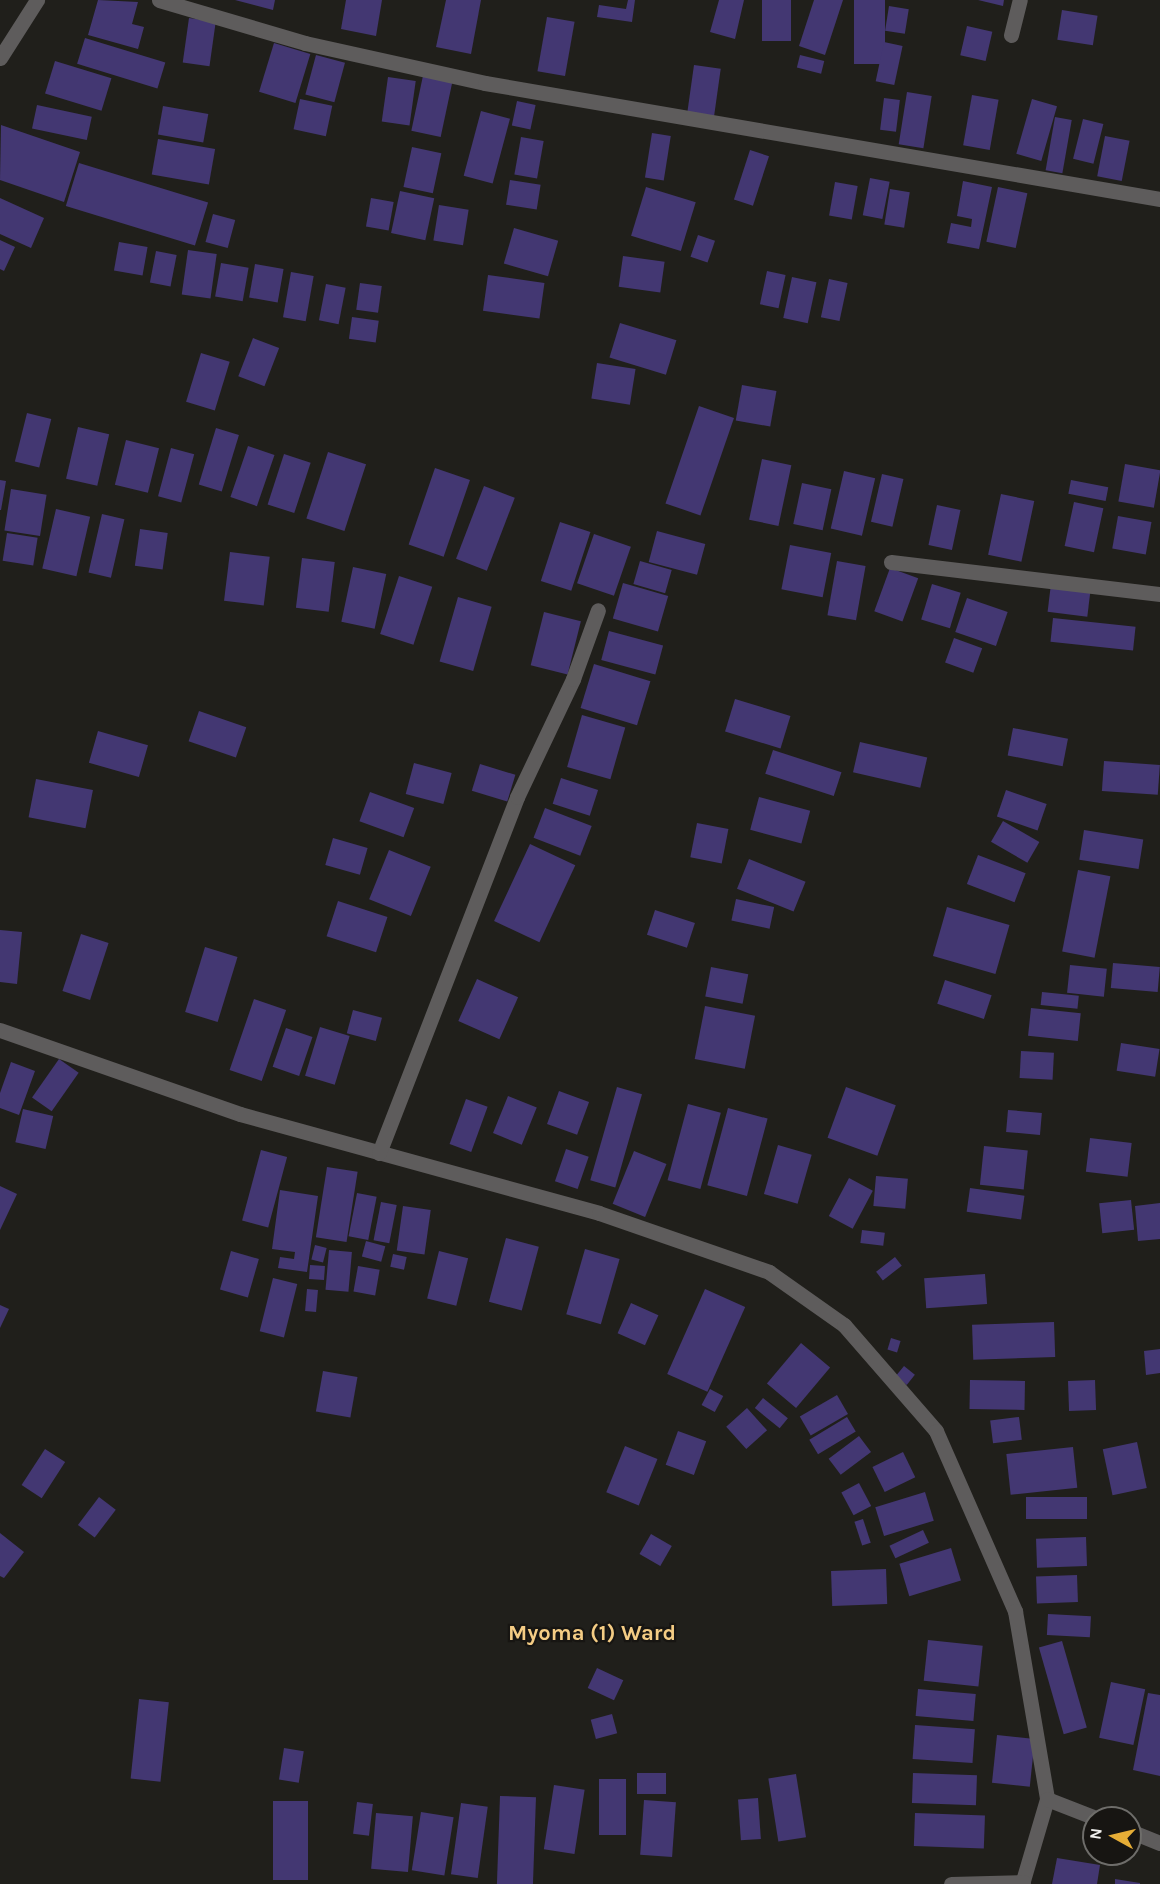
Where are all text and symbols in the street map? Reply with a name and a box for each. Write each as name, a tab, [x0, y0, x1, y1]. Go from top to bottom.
district label: Myoma (1) Ward	[508, 1621, 676, 1647]
north arrow	[1082, 1806, 1142, 1866]
text: N	[1085, 1827, 1106, 1841]

